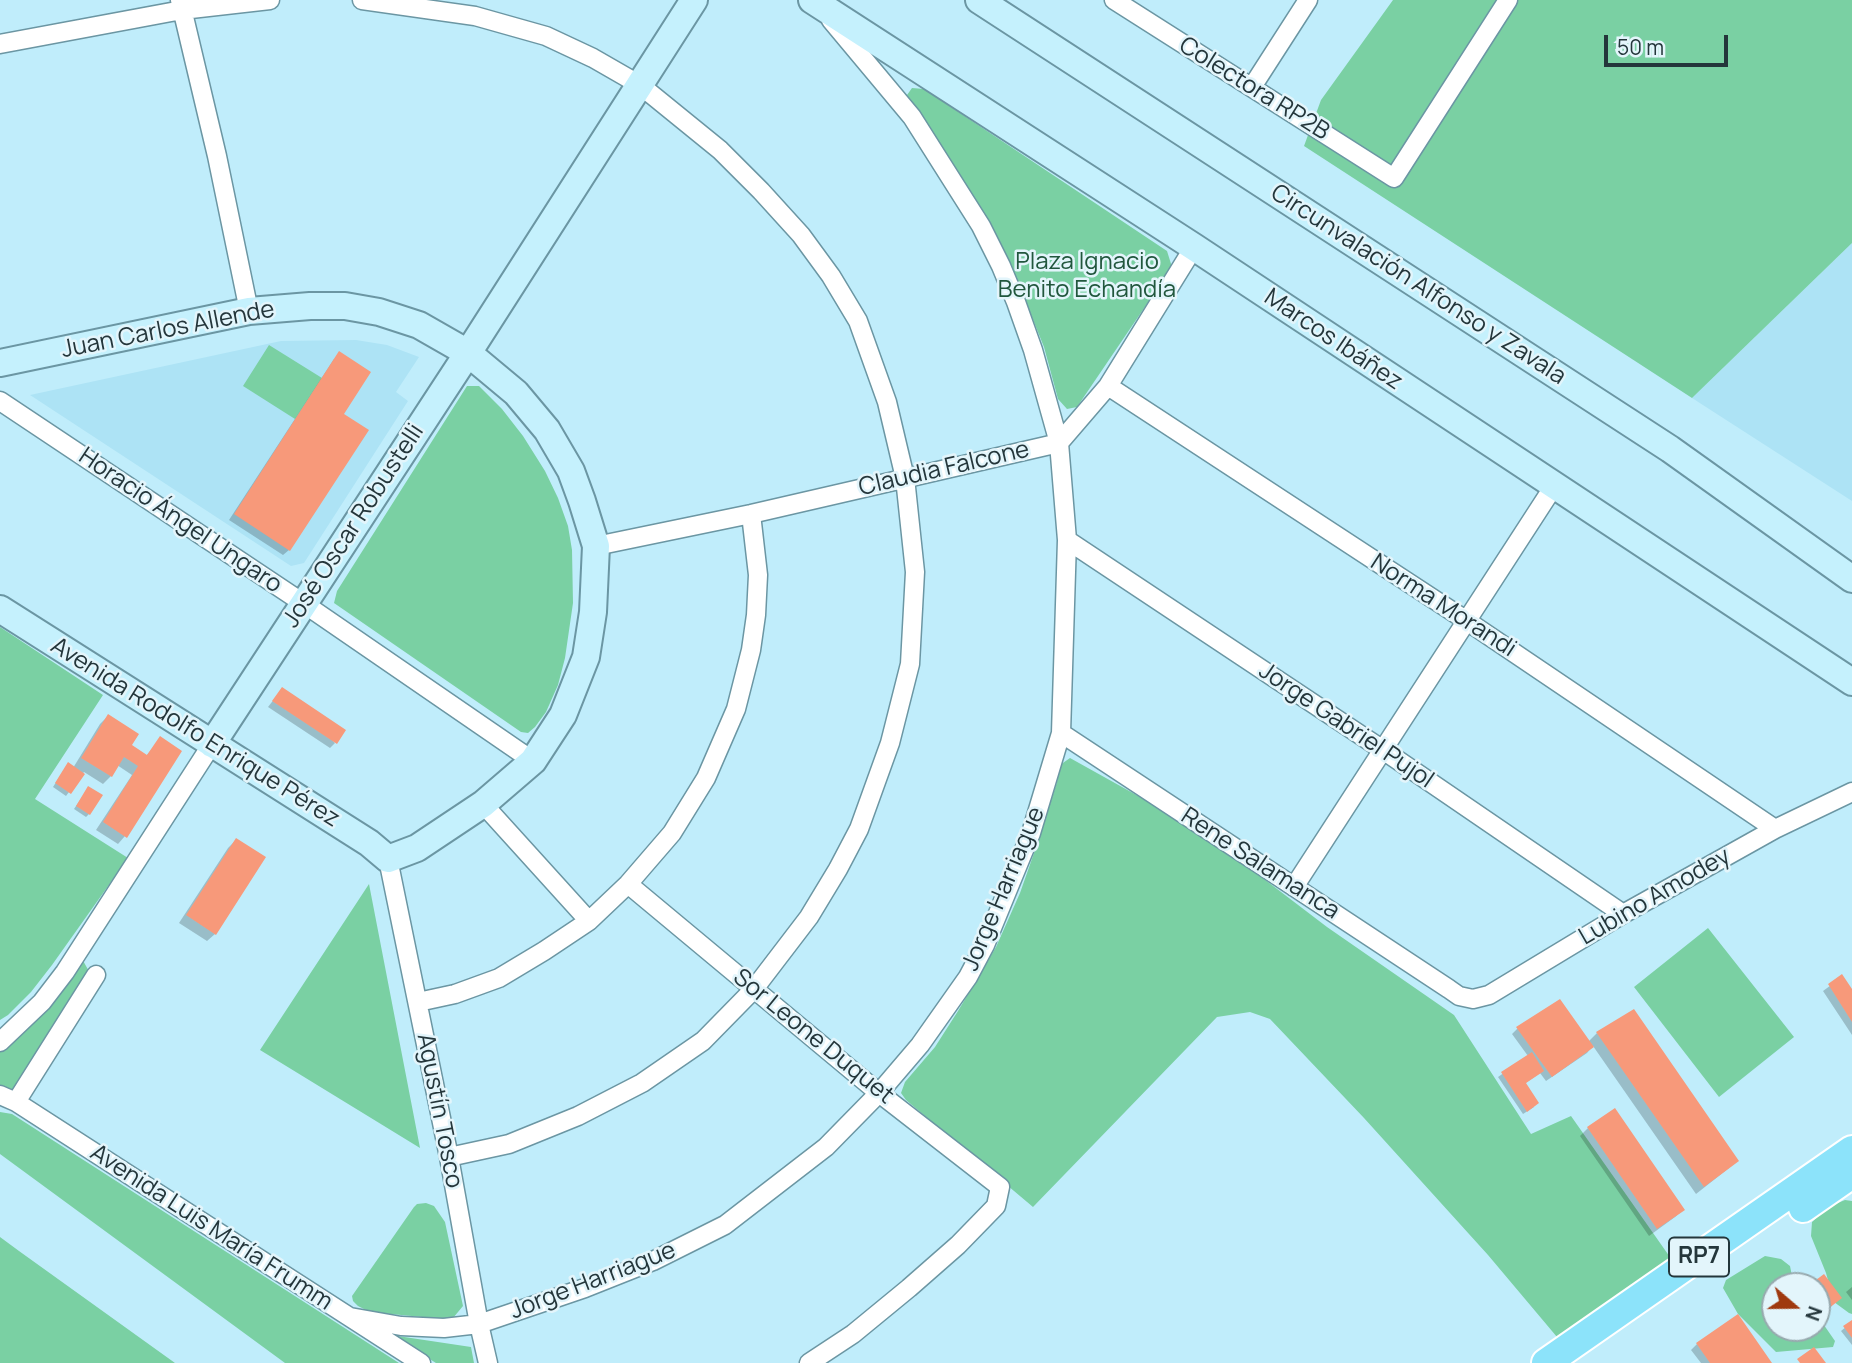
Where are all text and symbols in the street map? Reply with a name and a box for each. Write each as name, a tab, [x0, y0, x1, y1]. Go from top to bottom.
scale bar	[1607, 21, 1731, 65]
street label: Colectora RP2B	[1173, 31, 1335, 147]
text: 50 m	[1617, 33, 1664, 61]
street label: Circunvalación Alfonso y Zavala	[1265, 179, 1571, 391]
park label: Plaza Ignacio Benito Echandía	[998, 248, 1176, 304]
street label: Marcos Ibáñez	[1258, 283, 1408, 397]
street label: Juan Carlos Allende	[59, 295, 277, 365]
street label: José Oscar Robustelli	[277, 419, 431, 633]
street label: Claudia Falcone	[856, 435, 1032, 503]
street label: Horacio Ángel Ungaro	[73, 442, 287, 600]
street label: Norma Morandi	[1365, 548, 1521, 664]
street label: Avenida Rodolfo Enrique Pérez	[45, 632, 345, 834]
street label: Jorge Gabriel Pujol	[1253, 657, 1439, 795]
street label: Rene Salamanca	[1175, 802, 1345, 926]
street label: Jorge Harriague	[957, 803, 1051, 975]
street label: Lubino Amodey	[1574, 842, 1736, 952]
street label: Sor Leone Duquet	[727, 963, 899, 1111]
street label: Agustín Tosco	[410, 1031, 468, 1191]
street label: Avenida Luis María Frumm	[85, 1139, 337, 1317]
street label: Jorge Harriague	[506, 1236, 680, 1326]
road number: RP7	[1669, 1238, 1729, 1276]
north arrow	[1761, 1272, 1831, 1342]
text: N	[1799, 1303, 1828, 1324]

